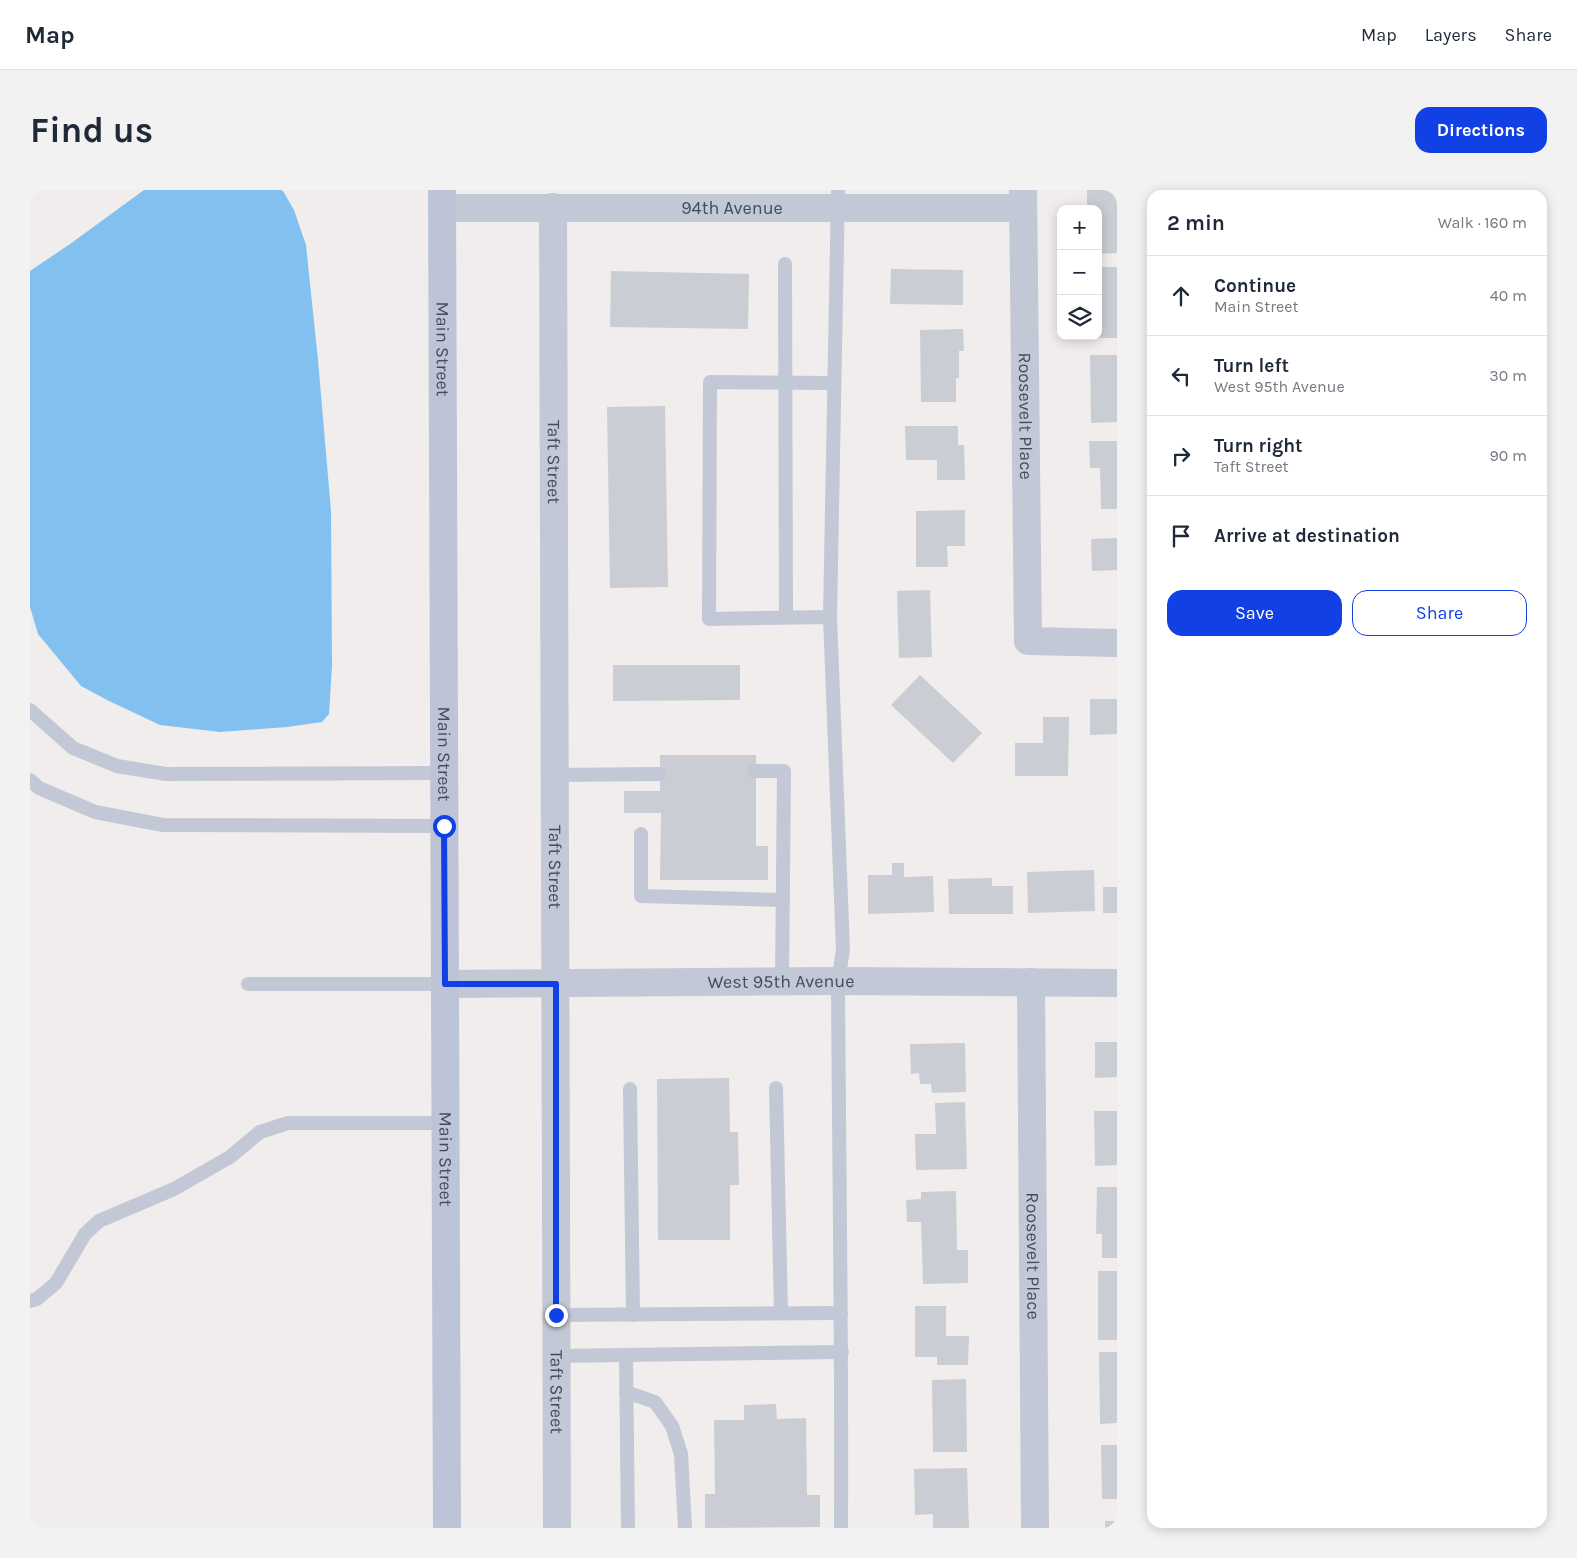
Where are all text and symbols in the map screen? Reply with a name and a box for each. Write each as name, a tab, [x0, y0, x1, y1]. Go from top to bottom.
text: Map	[25, 21, 75, 49]
text: Map	[1361, 24, 1397, 46]
text: Layers	[1425, 24, 1477, 46]
text: Share	[1505, 24, 1552, 46]
button: Directions	[1415, 107, 1547, 153]
text: Find us	[30, 110, 153, 151]
street label: 94th Avenue	[681, 197, 783, 219]
map controls	[1057, 205, 1102, 340]
button: +	[1057, 205, 1102, 250]
text: 2 min	[1167, 211, 1225, 235]
text: Walk · 160 m	[1438, 213, 1527, 232]
button: −	[1057, 250, 1102, 295]
text: Continue	[1214, 275, 1296, 297]
icon: ahead	[1167, 282, 1195, 310]
text: 40 m	[1490, 286, 1527, 305]
button: layers	[1057, 295, 1102, 340]
text: Main Street	[1214, 297, 1299, 316]
street label: Main Street	[431, 301, 454, 397]
street label: Roosevelt Place	[1014, 352, 1037, 480]
text: Turn left	[1214, 355, 1289, 377]
icon: left	[1167, 362, 1195, 390]
text: 30 m	[1489, 366, 1527, 385]
text: West 95th Avenue	[1214, 377, 1345, 396]
street label: Taft Street	[543, 420, 565, 504]
text: Turn right	[1214, 435, 1303, 457]
icon: right	[1167, 442, 1195, 470]
text: 90 m	[1489, 446, 1527, 465]
text: Taft Street	[1214, 457, 1289, 476]
icon: arrive	[1167, 522, 1195, 550]
text: Arrive at destination	[1214, 525, 1400, 547]
button: Save	[1167, 590, 1342, 636]
button: Share	[1352, 590, 1527, 636]
street label: Main Street	[433, 706, 455, 802]
route start	[433, 815, 456, 838]
street label: Taft Street	[544, 825, 566, 909]
street label: West 95th Avenue	[707, 970, 855, 993]
street label: Main Street	[434, 1111, 457, 1207]
street label: Roosevelt Place	[1022, 1192, 1044, 1320]
route end	[545, 1304, 568, 1327]
street label: Taft Street	[545, 1350, 568, 1434]

